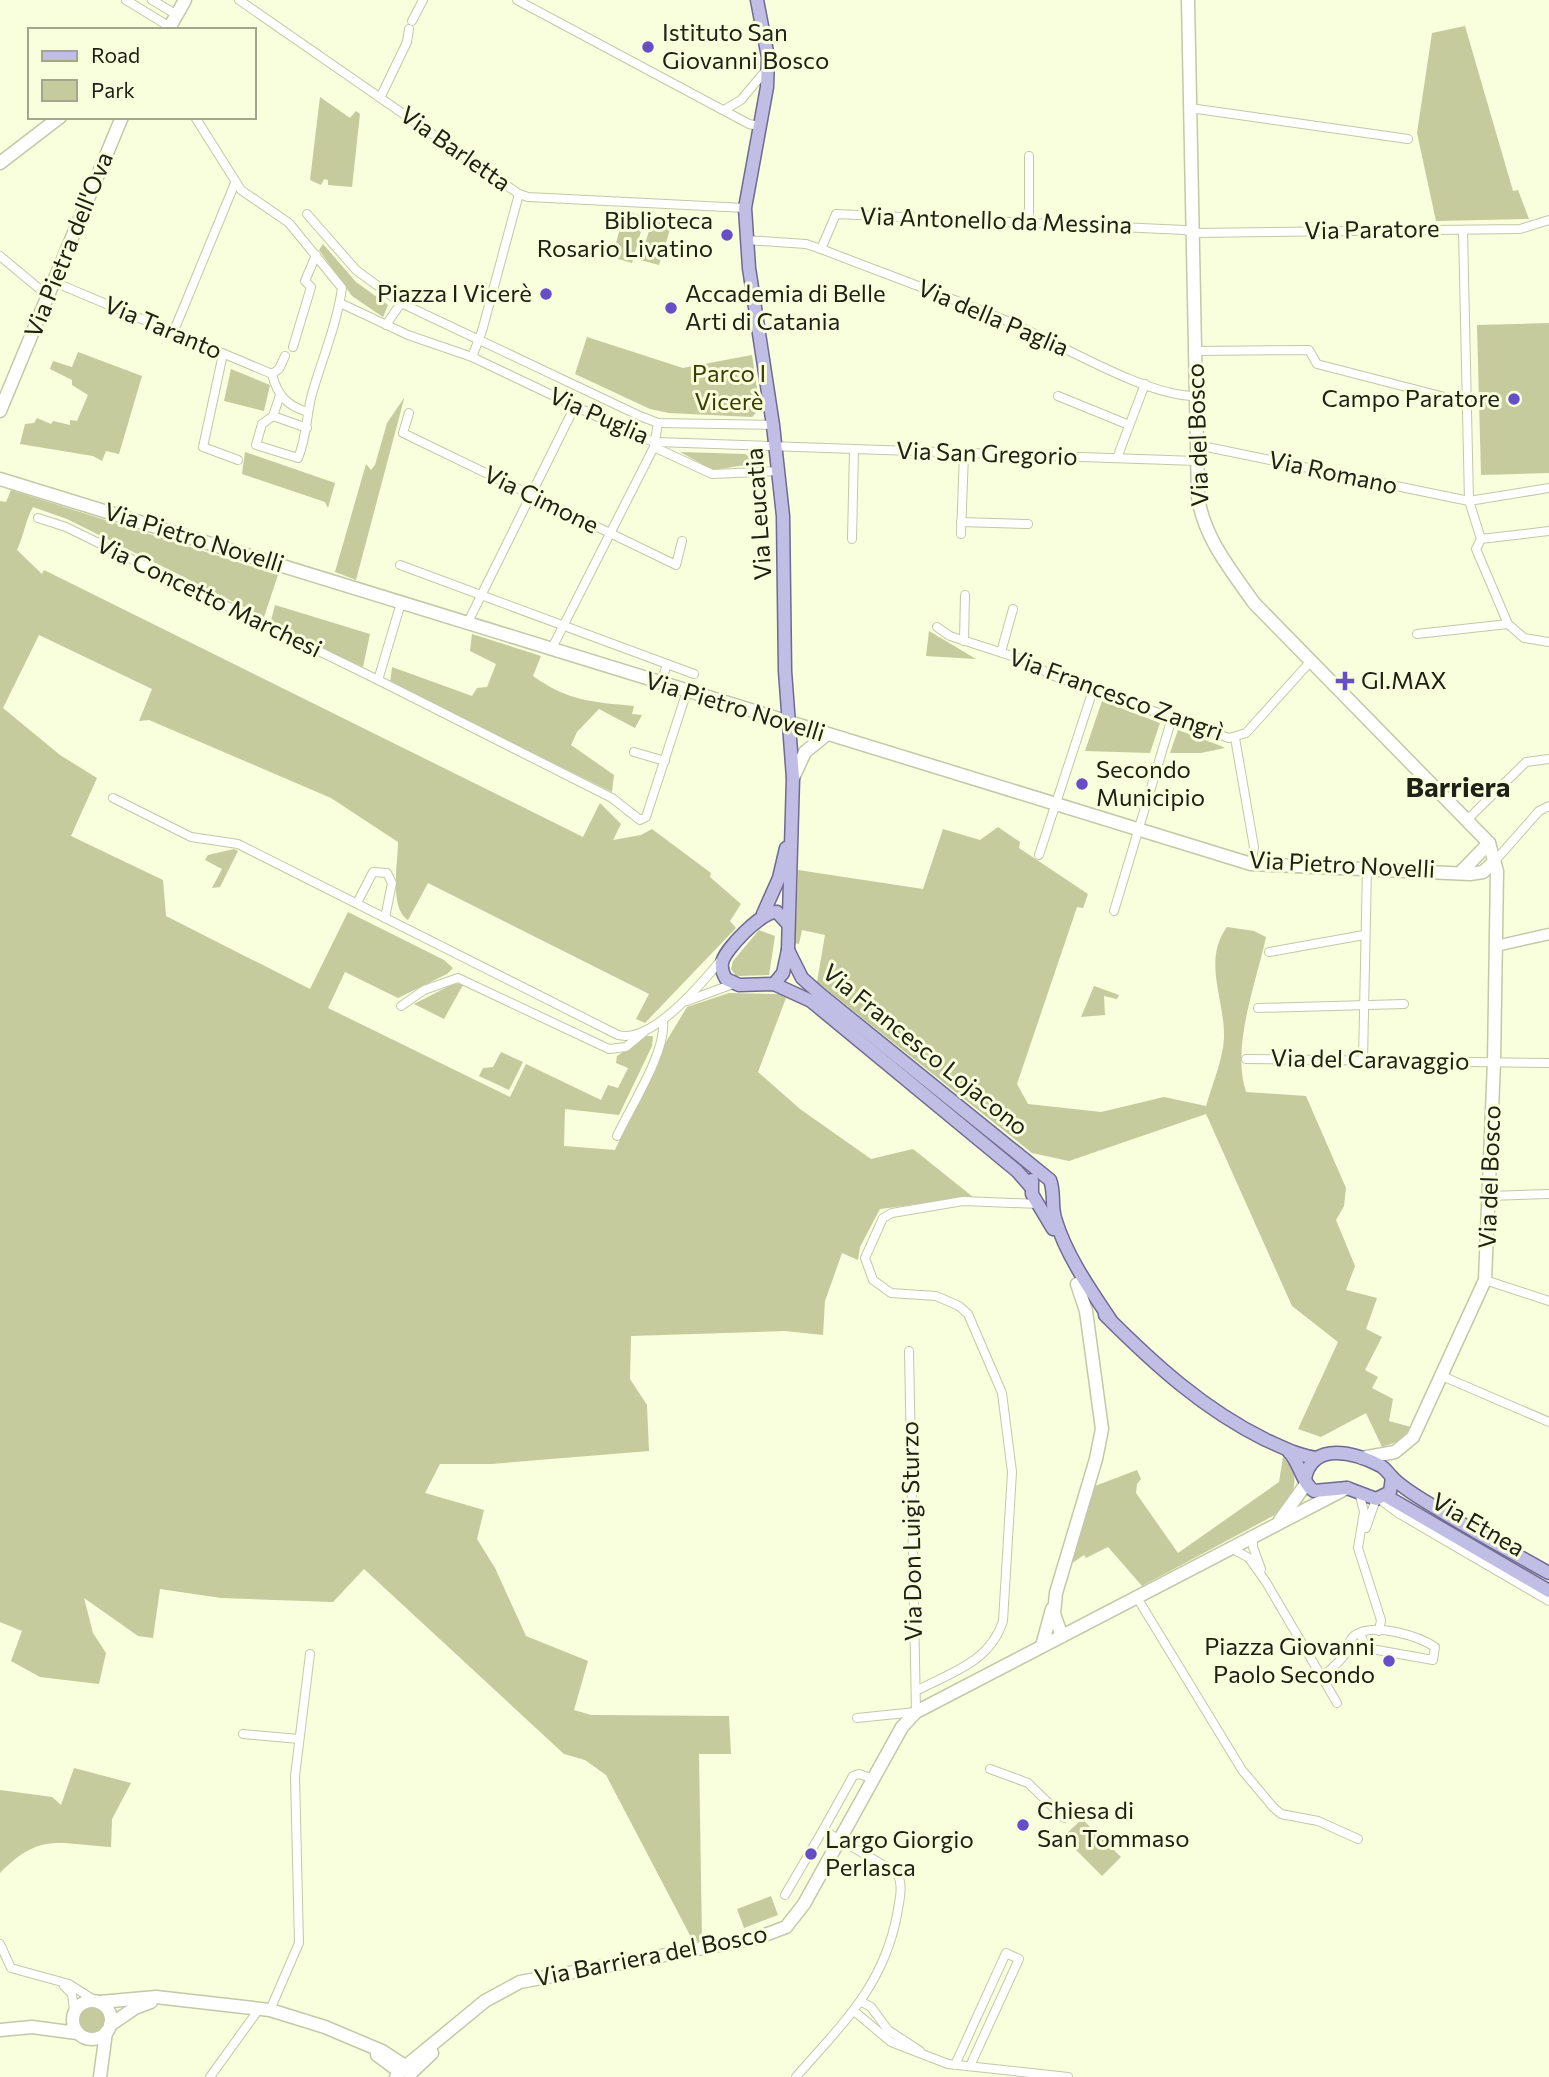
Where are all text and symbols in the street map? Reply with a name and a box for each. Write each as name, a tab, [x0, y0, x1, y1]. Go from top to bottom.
place label: Istituto San Giovanni Bosco	[662, 17, 829, 74]
legend	[28, 28, 256, 119]
marker: Istituto San Giovanni Bosco	[640, 39, 656, 55]
text: Road	[91, 42, 140, 67]
text: Park	[91, 77, 135, 102]
street label: Via Barletta	[395, 99, 517, 196]
street label: Via Pietra dell'Ova	[17, 147, 118, 341]
street label: Via Antonello da Messina	[859, 200, 1133, 239]
place label: Biblioteca Rosario Livatino	[537, 205, 713, 262]
street label: Via Paratore	[1304, 213, 1440, 244]
marker: Biblioteca Rosario Livatino	[719, 227, 735, 243]
street label: Via della Paglia	[914, 272, 1073, 361]
place label: Piazza I Vicerè	[377, 278, 532, 307]
place label: Accademia di Belle Arti di Catania	[685, 278, 886, 335]
marker: Piazza I Vicerè	[538, 286, 554, 302]
street label: Via Taranto	[100, 289, 227, 364]
marker: Accademia di Belle Arti di Catania	[663, 300, 679, 316]
park label: Parco I Vicerè	[692, 358, 766, 415]
street label: Via del Bosco	[1180, 363, 1214, 507]
street label: Via Puglia	[545, 380, 654, 449]
place label: Campo Paratore	[1322, 383, 1500, 412]
marker: Campo Paratore	[1506, 391, 1522, 407]
street label: Via San Gregorio	[896, 435, 1078, 470]
street label: Via Romano	[1266, 444, 1400, 499]
street label: Via Leucatia	[738, 447, 777, 581]
street label: Via Cimone	[480, 458, 604, 539]
street label: Via Pietro Novelli	[101, 495, 288, 578]
street label: Via Concetto Marchesi	[92, 528, 327, 663]
street label: Via Francesco Zangrì	[1005, 641, 1228, 746]
street label: Via Pietro Novelli	[642, 664, 829, 747]
place label: GI.MAX	[1361, 665, 1447, 694]
marker: GI.MAX	[1335, 671, 1355, 691]
place label: Secondo Municipio	[1096, 754, 1205, 811]
district label: Barriera	[1406, 769, 1510, 803]
marker: Secondo Municipio	[1074, 776, 1090, 792]
street label: Via Pietro Novelli	[1248, 844, 1436, 883]
street label: Via Francesco Lojacono	[817, 957, 1035, 1141]
street label: Via del Caravaggio	[1270, 1042, 1470, 1075]
street label: Via del Bosco	[1472, 1105, 1506, 1249]
street label: Via Don Luigi Sturzo	[894, 1421, 927, 1641]
street label: Via Etnea	[1427, 1485, 1530, 1562]
place label: Piazza Giovanni Paolo Secondo	[1204, 1631, 1375, 1688]
marker: Piazza Giovanni Paolo Secondo	[1381, 1653, 1397, 1669]
place label: Chiesa di San Tommaso	[1037, 1795, 1190, 1852]
marker: Chiesa di San Tommaso	[1015, 1817, 1031, 1833]
place label: Largo Giorgio Perlasca	[825, 1824, 974, 1881]
marker: Largo Giorgio Perlasca	[803, 1846, 819, 1862]
street label: Via Barriera del Bosco	[532, 1918, 769, 1991]

